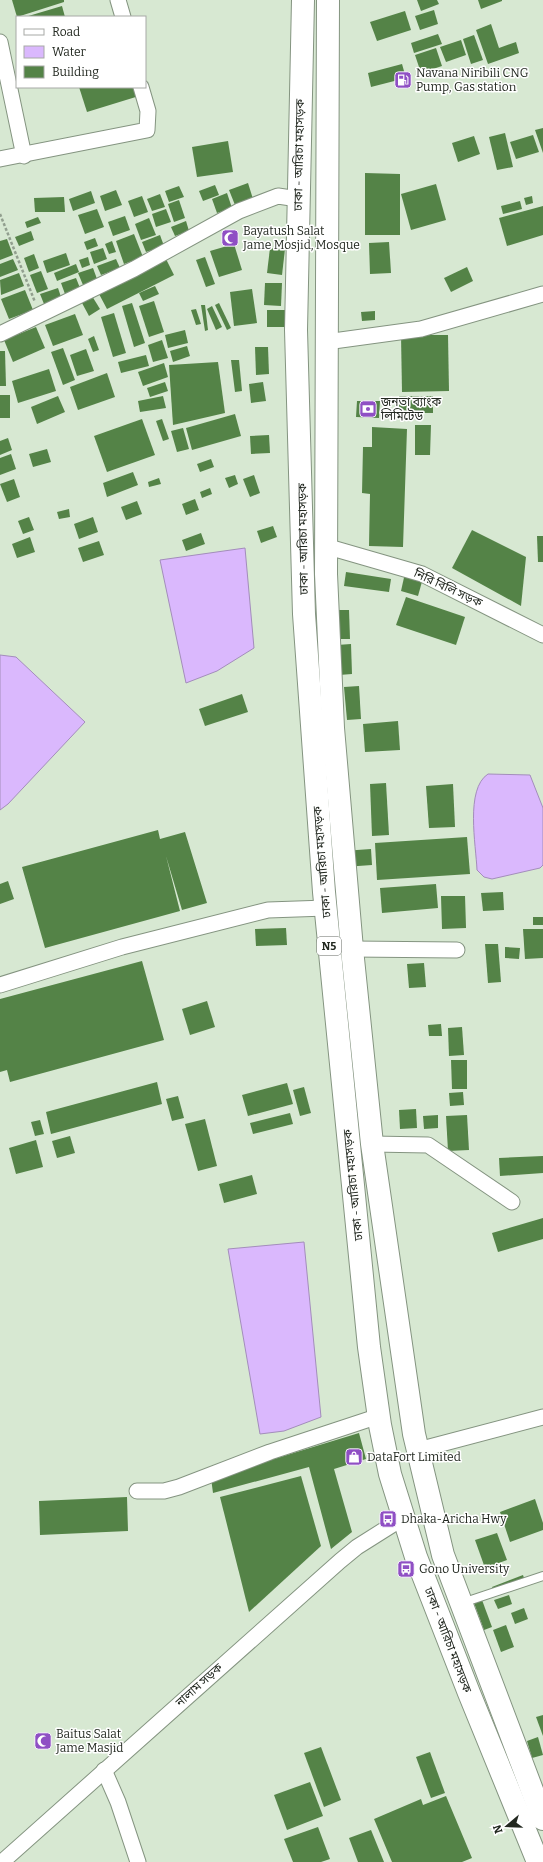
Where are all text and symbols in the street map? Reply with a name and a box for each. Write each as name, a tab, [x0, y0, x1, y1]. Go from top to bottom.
legend	[16, 16, 146, 88]
text: Road	[52, 25, 80, 39]
text: Water	[52, 45, 87, 59]
text: Building	[52, 65, 99, 79]
place label: Navana Niribili CNG Pump, Gas station	[416, 66, 529, 94]
fuel station icon: Navana Niribili CNG Pump, Gas station	[393, 70, 413, 90]
street label: ঢাকা - আরিচা মহাসড়ক	[290, 99, 307, 212]
place label: Bayatush Salat Jame Mosjid, Mosque	[242, 224, 360, 252]
mosque icon: Bayatush Salat Jame Mosjid, Mosque	[220, 228, 240, 248]
place label: জনতা ব্যাংক লিমিটেড	[380, 395, 441, 423]
bank icon: জনতা ব্যাংক লিমিটেড	[358, 399, 378, 419]
street label: ঢাকা - আরিচা মহাসড়ক	[294, 483, 311, 596]
street label: নিরি বিলি সড়ক	[411, 565, 485, 610]
street label: ঢাকা - আরিচা মহাসড়ক	[309, 805, 334, 919]
road number: N5	[317, 937, 341, 955]
street label: ঢাকা - আরিচা মহাসড়ক	[339, 1128, 366, 1242]
shop icon: DataFort Limited	[344, 1447, 364, 1467]
place label: DataFort Limited	[367, 1450, 461, 1464]
bus stop icon: Dhaka-Aricha Hwy	[378, 1509, 398, 1529]
place label: Dhaka-Aricha Hwy	[401, 1512, 507, 1526]
bus stop icon: Gono University	[396, 1559, 416, 1579]
place label: Gono University	[419, 1562, 510, 1576]
street label: ঢাকা - আরিচা মহাসড়ক	[421, 1584, 476, 1695]
street label: নালাম সড়ক	[172, 1660, 225, 1710]
place label: Baitus Salat Jame Masjid	[55, 1727, 123, 1755]
mosque icon: Baitus Salat Jame Masjid	[33, 1731, 53, 1751]
north arrow	[487, 1806, 527, 1846]
text: N	[490, 1822, 506, 1835]

